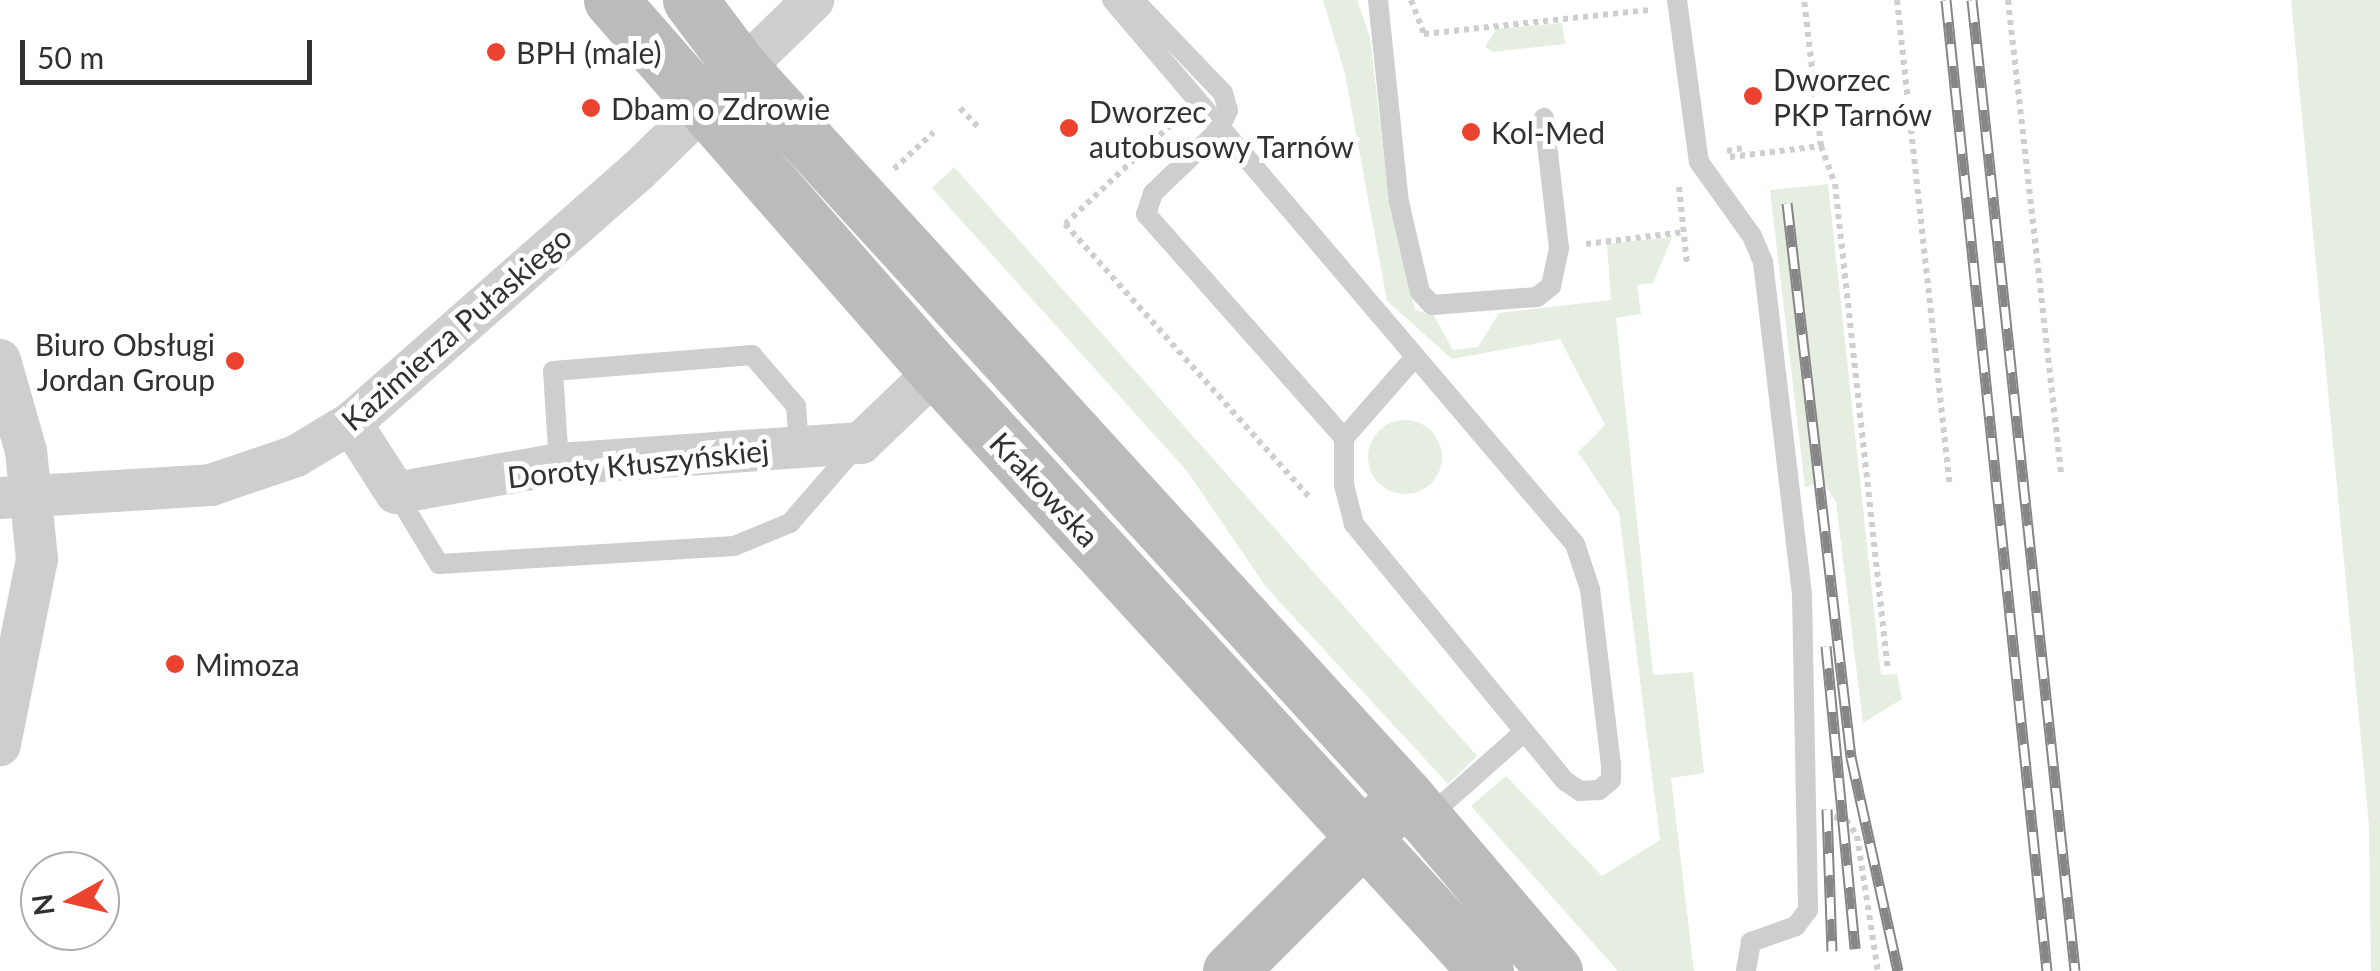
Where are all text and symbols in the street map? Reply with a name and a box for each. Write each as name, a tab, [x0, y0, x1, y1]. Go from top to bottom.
scale bar	[25, 20, 318, 82]
place label: BPH (male)	[516, 34, 662, 70]
text: 50 m	[37, 39, 104, 75]
marker: BPH (male)	[485, 41, 507, 63]
place label: Dworzec PKP Tarnów	[1773, 61, 1934, 132]
marker: Dworzec PKP Tarnów	[1742, 85, 1764, 107]
place label: Dbam o Zdrowie	[611, 90, 830, 126]
place label: Dworzec autobusowy Tarnów	[1089, 93, 1356, 164]
marker: Dbam o Zdrowie	[580, 97, 602, 119]
place label: Kol-Med	[1491, 114, 1605, 150]
marker: Dworzec autobusowy Tarnów	[1058, 117, 1080, 139]
marker: Kol-Med	[1460, 121, 1482, 143]
street label: Kazimierza Pułaskiego	[334, 218, 578, 438]
place label: Biuro Obsługi Jordan Group	[35, 326, 215, 396]
marker: Biuro Obsługi Jordan Group	[224, 350, 246, 372]
street label: Krakowska	[983, 424, 1107, 554]
street label: Doroty Kłuszyńskiej	[505, 431, 771, 495]
place label: Mimoza	[195, 646, 300, 682]
marker: Mimoza	[164, 653, 186, 675]
north arrow	[20, 851, 120, 951]
text: N	[24, 892, 61, 918]

